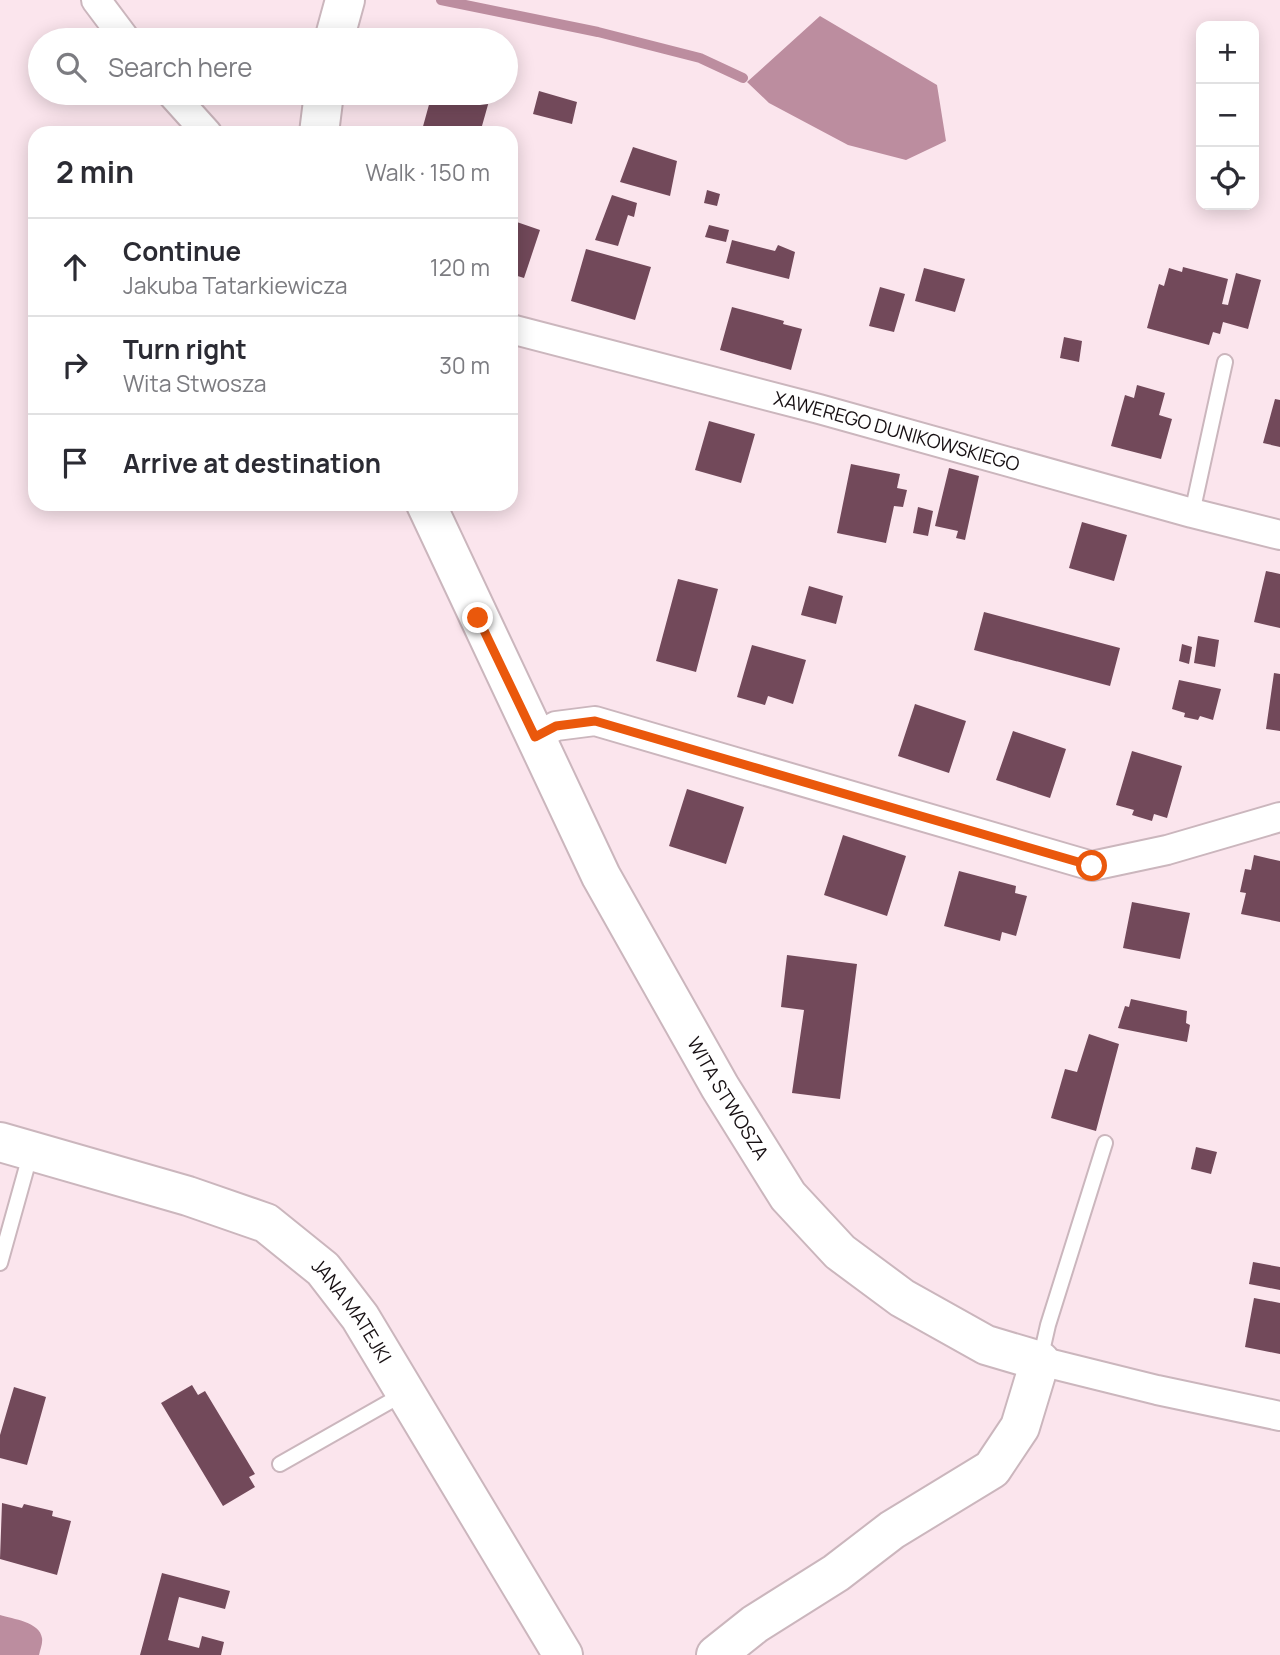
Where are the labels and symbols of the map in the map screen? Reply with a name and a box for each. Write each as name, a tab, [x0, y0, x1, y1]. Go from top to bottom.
street label: XAWEREGO DUNIKOWSKIEGO	[771, 385, 1023, 477]
route end	[462, 602, 493, 633]
route start	[1076, 850, 1107, 881]
street label: WITA STWOSZA	[681, 1032, 775, 1164]
street label: JANA MATEJKI	[306, 1252, 398, 1368]

